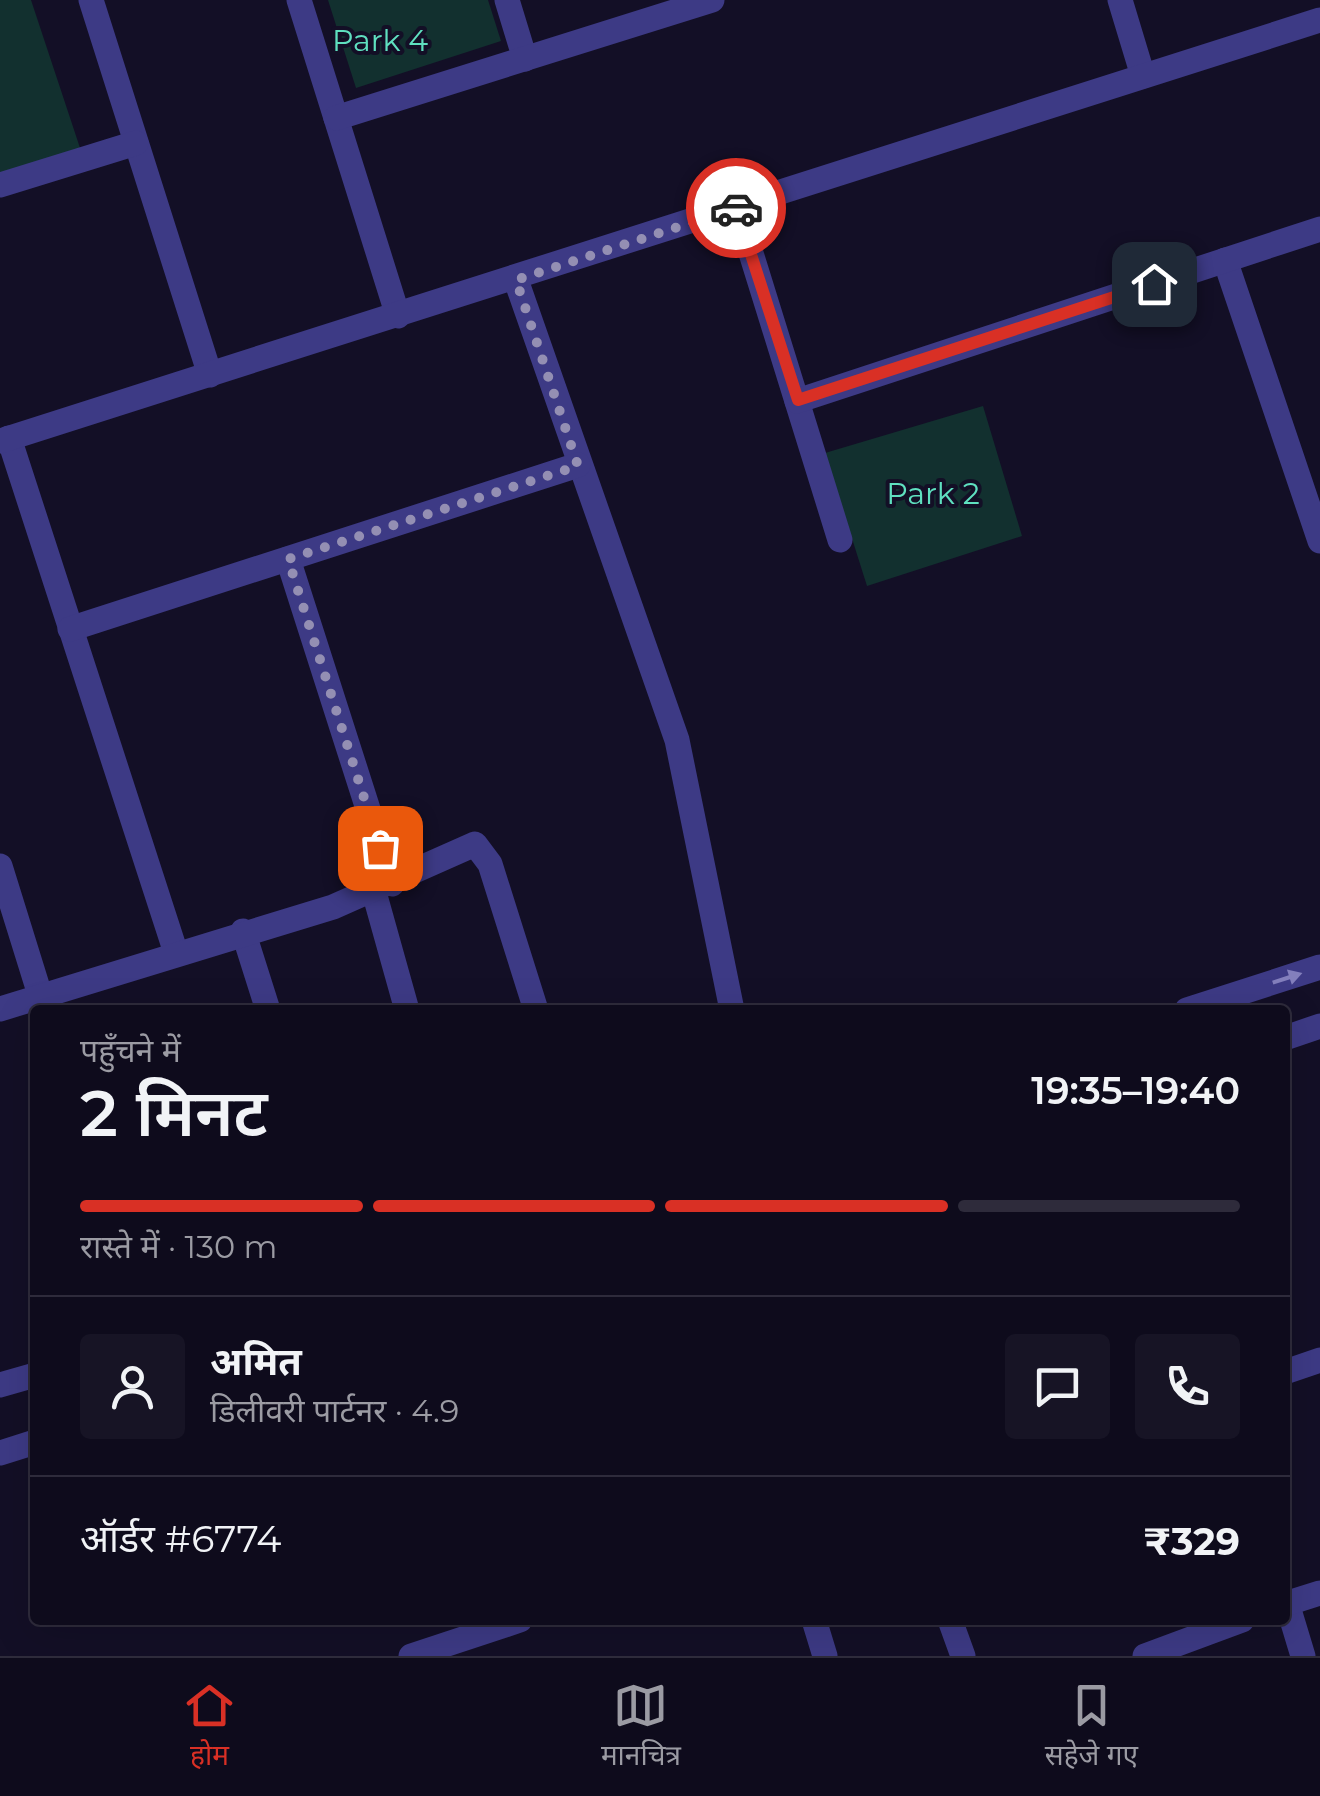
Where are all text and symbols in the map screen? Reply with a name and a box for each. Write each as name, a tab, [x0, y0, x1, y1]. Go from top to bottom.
park label: Park 4	[332, 22, 428, 59]
courier	[686, 158, 786, 258]
icon: car	[709, 181, 764, 236]
pin	[1112, 242, 1197, 327]
icon: home	[1127, 257, 1182, 312]
park label: Park 2	[886, 475, 980, 512]
pin	[338, 806, 423, 891]
icon: bag	[353, 821, 408, 876]
one-way arrow	[1272, 970, 1303, 985]
text: पहुँचने में	[80, 1031, 181, 1070]
text: 19:35–19:40	[1031, 1067, 1240, 1114]
text: 2 मिनट	[80, 1073, 268, 1152]
text: रास्ते में · 130 m	[80, 1227, 278, 1266]
button: person	[80, 1334, 185, 1439]
button: chat	[1005, 1334, 1110, 1439]
button: phone	[1135, 1334, 1240, 1439]
text: अमित	[210, 1338, 302, 1385]
text: डिलीवरी पार्टनर · 4.9	[210, 1391, 459, 1430]
text: ऑर्डर #6774	[80, 1515, 281, 1562]
text: ₹329	[1144, 1518, 1240, 1565]
tab: होम	[182, 1678, 237, 1776]
tab: मानचित्र	[601, 1678, 681, 1776]
tab: सहेजे गए	[1045, 1678, 1138, 1776]

